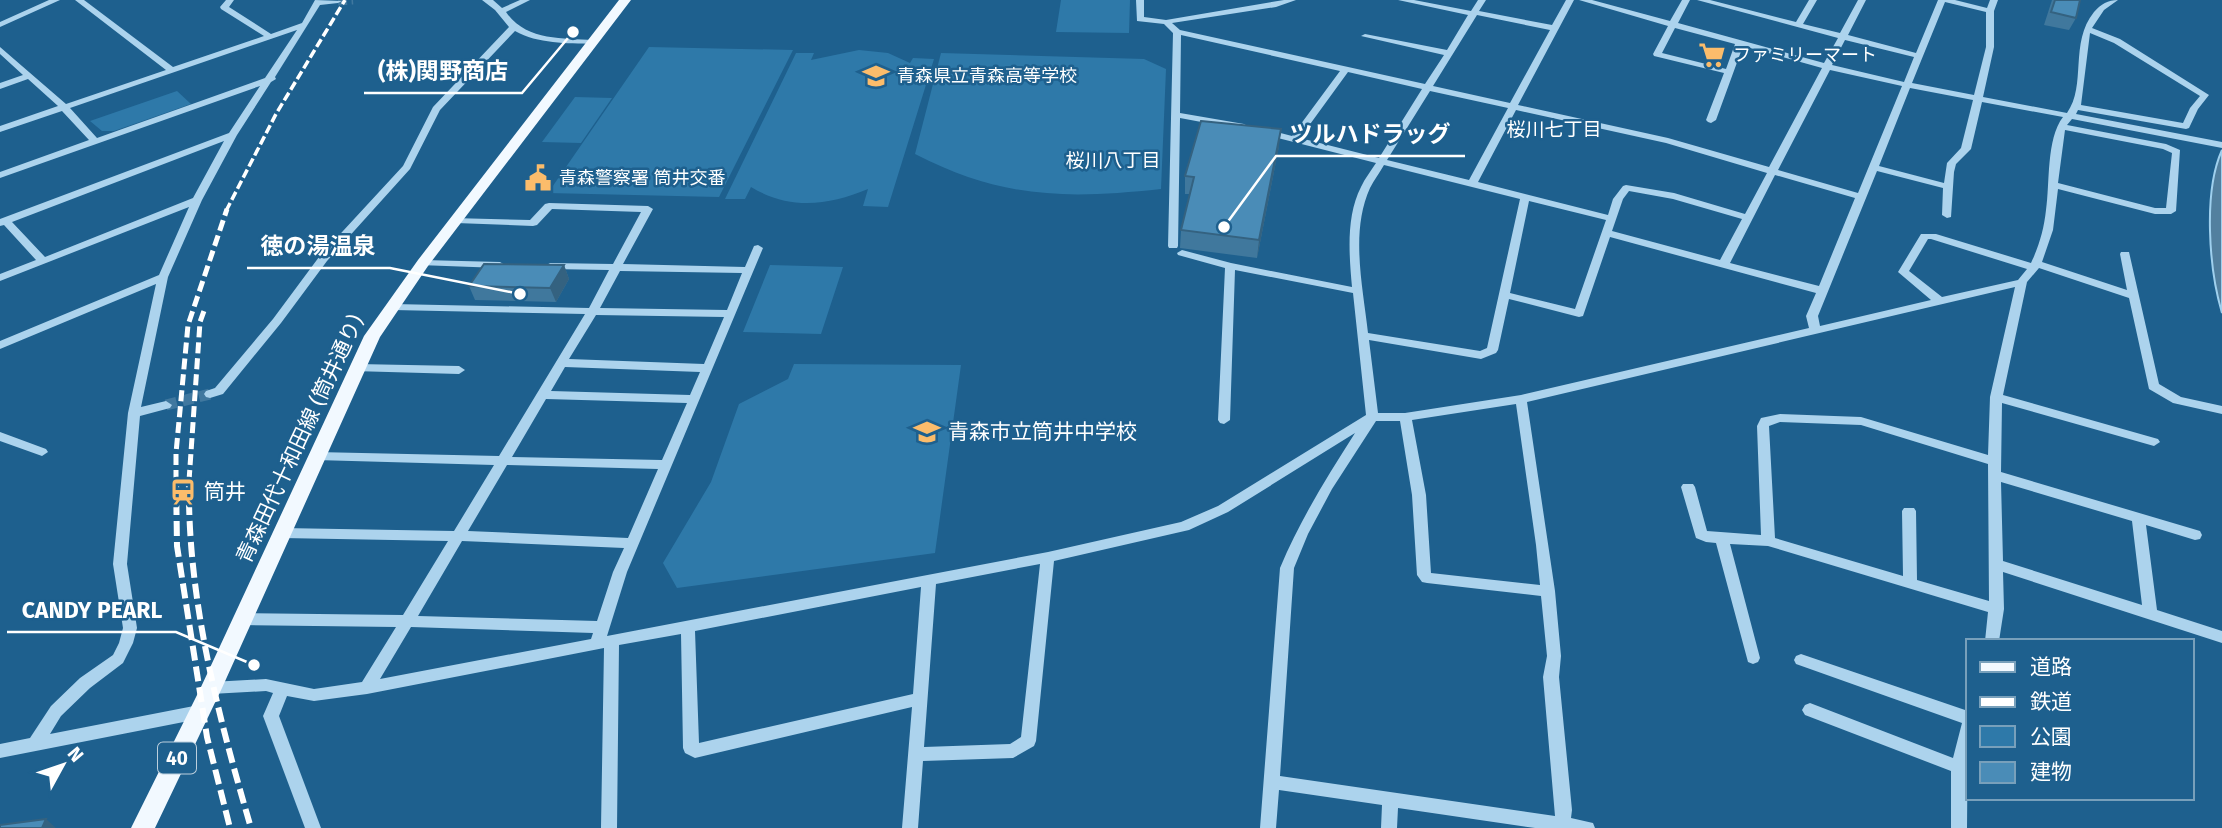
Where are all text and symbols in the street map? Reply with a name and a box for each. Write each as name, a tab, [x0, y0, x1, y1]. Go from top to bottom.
supermarket icon: ファミリーマート	[1697, 40, 1727, 70]
place label: ファミリーマート	[1733, 44, 1877, 66]
callout: (株)関野商店	[364, 49, 522, 93]
text: (株)関野商店	[378, 57, 508, 85]
school or university icon: 青森県立青森高等学校	[861, 61, 891, 91]
place label: 青森県立青森高等学校	[897, 65, 1077, 87]
callout: ツルハドラッグ	[1276, 112, 1465, 156]
district label: 桜川七丁目	[1506, 118, 1602, 141]
text: ツルハドラッグ	[1290, 120, 1451, 148]
district label: 桜川八丁目	[1065, 149, 1161, 172]
public building icon: 青森警察署 筒井交番	[523, 163, 553, 193]
place label: 青森警察署 筒井交番	[559, 167, 726, 189]
callout: 徳の湯温泉	[247, 224, 390, 268]
text: 徳の湯温泉	[261, 232, 376, 260]
street label: 青森田代十和田線 (筒井通り)	[231, 311, 369, 567]
school or university icon: 青森市立筒井中学校	[912, 417, 942, 447]
place label: 青森市立筒井中学校	[948, 419, 1137, 445]
station icon: 筒井	[168, 477, 198, 507]
place label: 筒井	[204, 479, 246, 505]
callout: CANDY PEARL	[7, 588, 176, 632]
text: CANDY PEARL	[22, 596, 163, 624]
legend	[1966, 639, 2194, 800]
text: 道路	[2030, 654, 2072, 680]
text: 鉄道	[2030, 689, 2072, 715]
text: 公園	[2030, 724, 2072, 750]
north arrow	[28, 730, 98, 800]
text: N	[63, 742, 89, 767]
road number: 40	[158, 743, 196, 774]
text: 建物	[2030, 759, 2072, 785]

